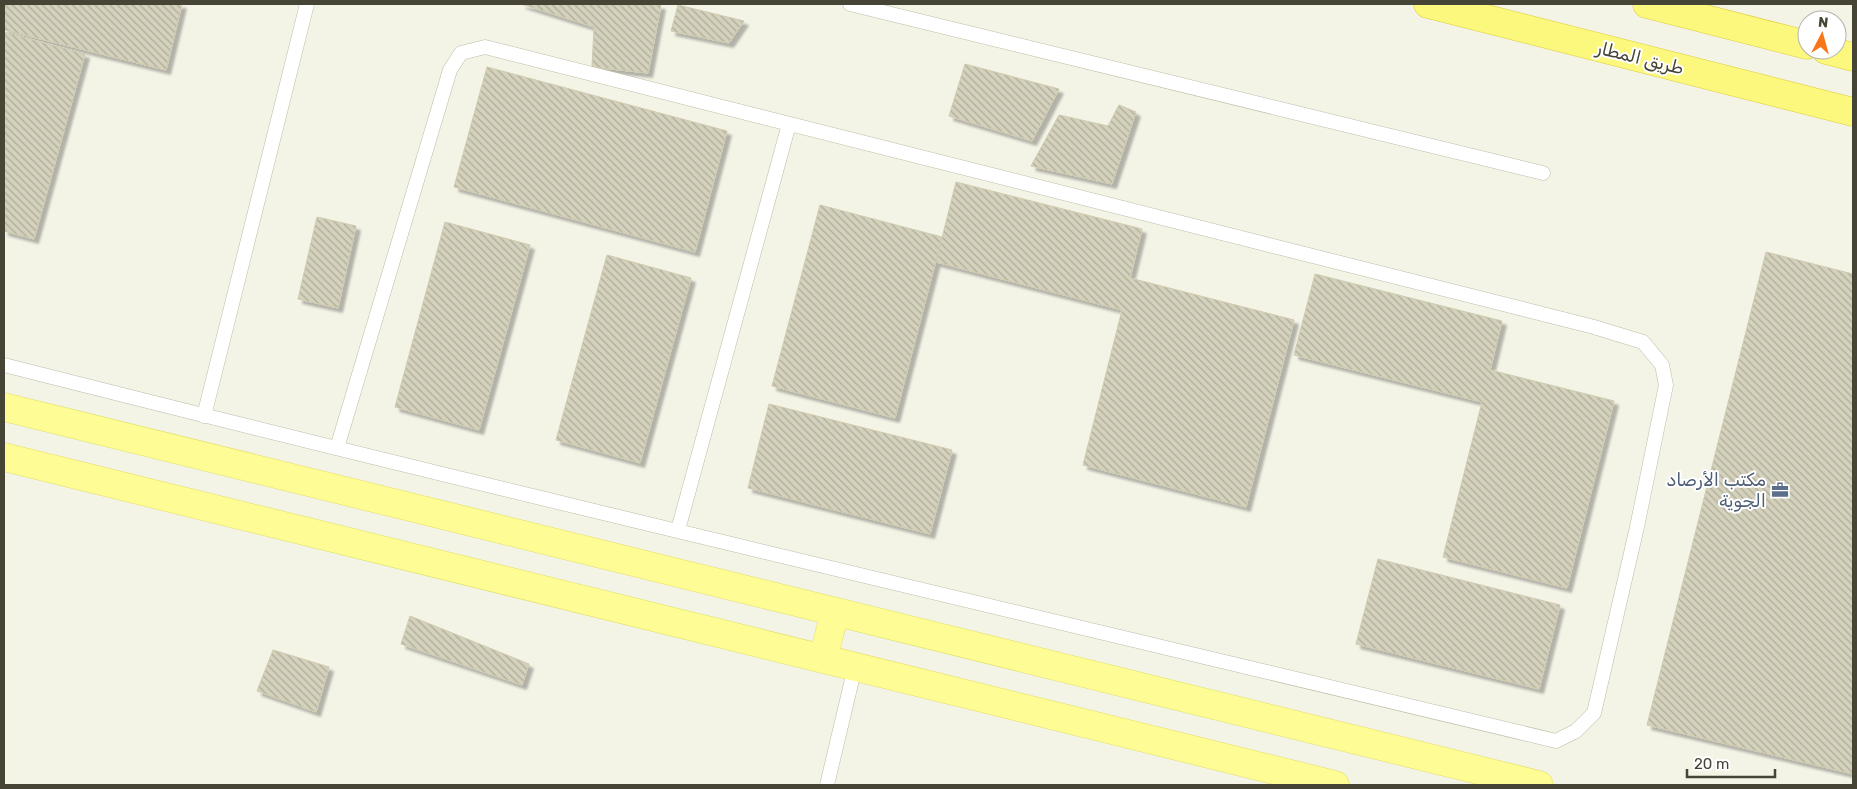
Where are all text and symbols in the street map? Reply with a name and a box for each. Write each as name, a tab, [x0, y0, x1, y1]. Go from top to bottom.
north arrow	[1797, 10, 1847, 60]
text: N	[1817, 14, 1829, 32]
street label: طريق المطار	[1593, 36, 1686, 79]
place label: مكتب الأرصاد الجوية	[1666, 469, 1766, 512]
office icon: مكتب الأرصاد الجوية	[1770, 480, 1790, 500]
scale bar	[1687, 746, 1774, 778]
text: 20 m	[1694, 755, 1729, 773]

